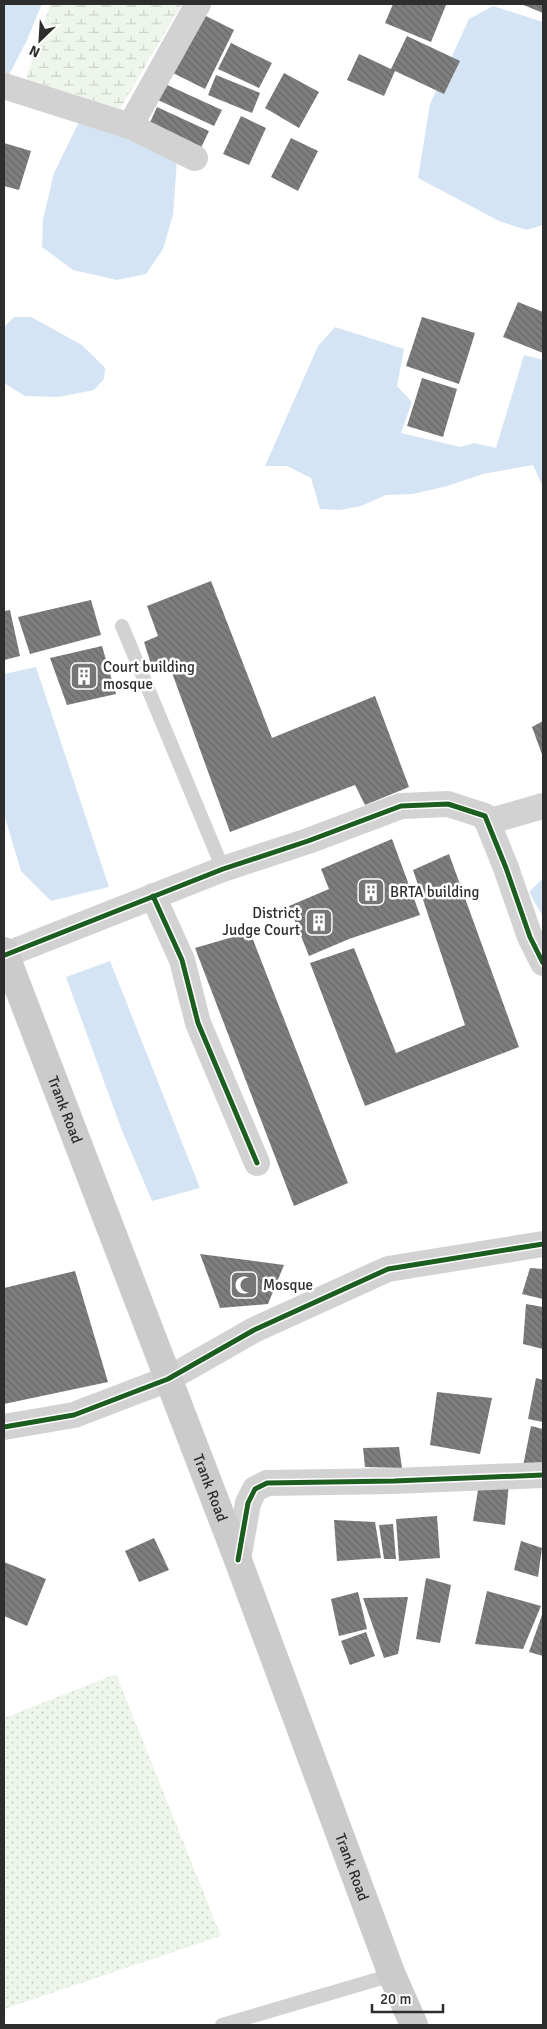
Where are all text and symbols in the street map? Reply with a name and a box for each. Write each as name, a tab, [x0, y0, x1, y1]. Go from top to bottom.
north arrow	[15, 15, 65, 65]
text: N	[27, 42, 43, 61]
place label: Court building mosque	[103, 658, 195, 693]
building icon: Court building mosque	[69, 661, 99, 691]
building icon: BRTA building	[356, 877, 386, 907]
place label: BRTA building	[390, 883, 479, 901]
place label: District Judge Court	[222, 904, 300, 939]
building icon: District Judge Court	[304, 907, 334, 937]
street label: Trank Road	[44, 1073, 86, 1146]
mosque icon: Mosque	[229, 1270, 259, 1300]
place label: Mosque	[263, 1276, 313, 1294]
street label: Trank Road	[189, 1451, 231, 1524]
street label: Trank Road	[331, 1831, 373, 1904]
scale bar	[372, 1982, 443, 2014]
text: 20 m	[380, 1990, 411, 2008]

